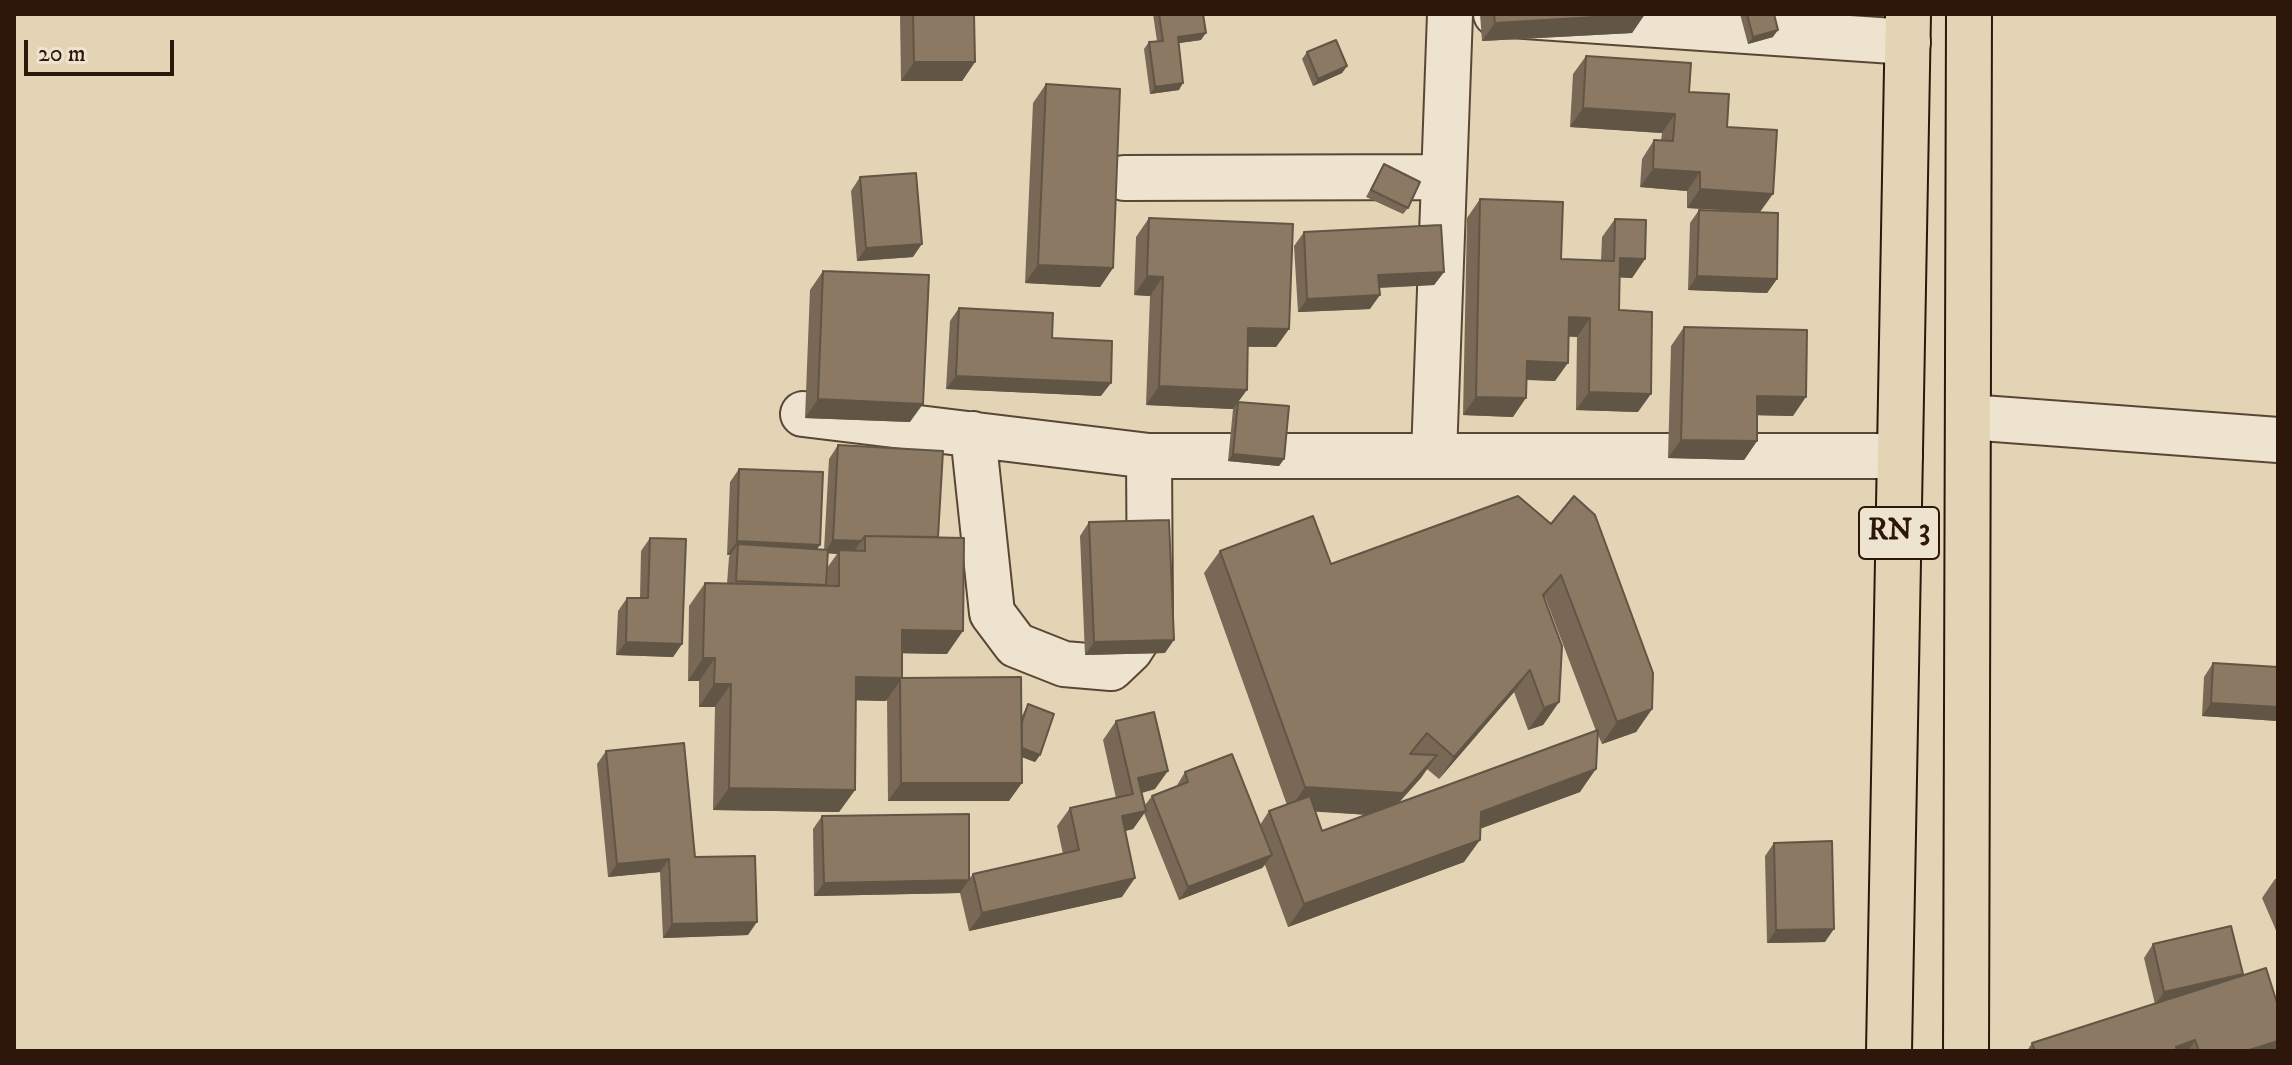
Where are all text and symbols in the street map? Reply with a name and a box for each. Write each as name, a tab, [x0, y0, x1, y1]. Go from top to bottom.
scale bar	[28, 24, 178, 74]
text: 20 m	[38, 39, 86, 69]
road number: RN 3	[1859, 507, 1939, 559]

